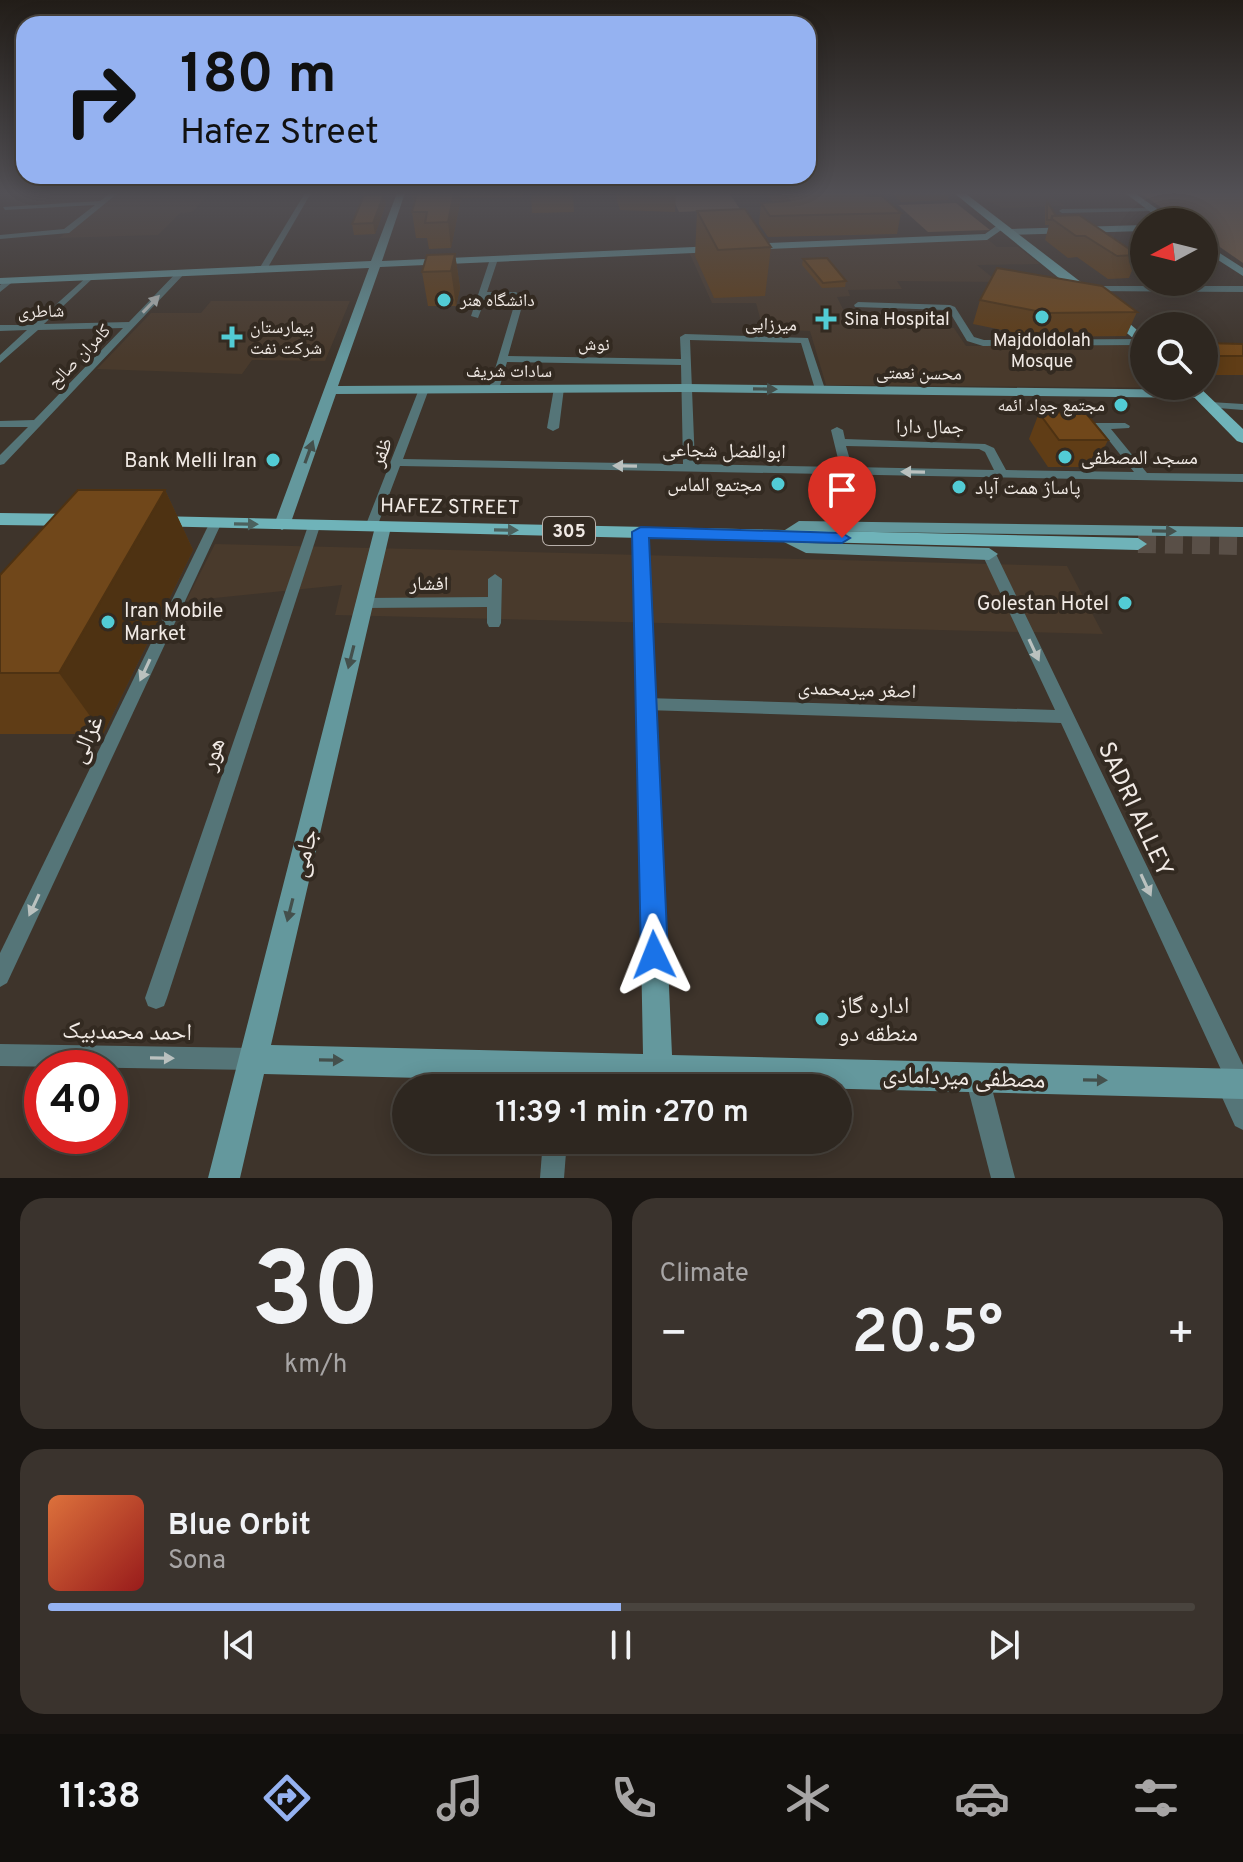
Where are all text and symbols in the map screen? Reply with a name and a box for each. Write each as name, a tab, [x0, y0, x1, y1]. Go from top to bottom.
text: 180 m	[180, 42, 337, 112]
icon: right	[48, 48, 152, 152]
text: Hafez Street	[180, 111, 379, 157]
north arrow	[1130, 208, 1218, 296]
map controls	[1130, 208, 1218, 400]
place label: دانشگاه هنر	[459, 290, 535, 313]
marker: دانشگاه هنر	[435, 291, 453, 309]
one-way arrow	[141, 295, 159, 314]
street label: شاطری	[17, 301, 65, 324]
marker: Sina Hospital	[815, 308, 837, 330]
marker: Majdoldolah Mosque	[1033, 308, 1051, 326]
place label: Sina Hospital	[844, 309, 950, 332]
button: search	[1130, 312, 1218, 400]
street label: میرزایی	[745, 313, 797, 338]
place label: بیمارستان شرکت نفت	[250, 317, 322, 361]
street label: کامران صالح	[44, 320, 117, 394]
marker: بیمارستان شرکت نفت	[221, 326, 243, 348]
place label: Majdoldolah Mosque	[993, 330, 1091, 374]
street label: نوش	[578, 334, 610, 357]
street label: سادات شریف	[466, 361, 552, 384]
street label: محسن نعمتی	[876, 362, 962, 387]
one-way arrow	[753, 382, 778, 395]
place label: مجتمع جواد ائمه	[997, 395, 1105, 418]
marker: مجتمع جواد ائمه	[1112, 396, 1130, 414]
street label: جمال دارا	[896, 414, 965, 442]
street label: ظفر	[365, 435, 400, 472]
street label: ابوالفضل شجاعی	[662, 438, 786, 466]
one-way arrow	[303, 439, 315, 463]
place label: مسجد المصطفی	[1081, 446, 1198, 472]
marker: مسجد المصطفی	[1056, 448, 1074, 466]
place label: Bank Melli Iran	[124, 449, 257, 475]
marker: Bank Melli Iran	[264, 451, 282, 469]
pin	[808, 456, 876, 538]
one-way arrow	[612, 460, 637, 473]
one-way arrow	[900, 466, 925, 478]
icon: arrive	[820, 468, 864, 512]
place label: مجتمع الماس	[667, 473, 762, 499]
marker: مجتمع الماس	[769, 475, 787, 493]
place label: پاساژ همت آباد	[975, 476, 1081, 502]
marker: پاساژ همت آباد	[950, 478, 968, 496]
street label: HAFEZ STREET	[380, 494, 520, 522]
road number: 305	[543, 517, 595, 545]
one-way arrow	[234, 518, 259, 530]
one-way arrow	[494, 523, 519, 536]
one-way arrow	[1152, 525, 1177, 537]
street label: افشار	[408, 572, 449, 598]
place label: Golestan Hotel	[977, 592, 1109, 618]
marker: Golestan Hotel	[1116, 594, 1134, 612]
place label: Iran Mobile Market	[124, 599, 223, 648]
marker: Iran Mobile Market	[99, 613, 117, 631]
one-way arrow	[1027, 638, 1041, 661]
one-way arrow	[345, 645, 357, 670]
one-way arrow	[138, 658, 152, 682]
street label: اصغر میرمحمدی	[797, 676, 917, 706]
street label: غزالی	[64, 711, 112, 768]
street label: هور	[194, 734, 233, 776]
street label: SADRI ALLEY	[1090, 738, 1178, 882]
street label: جامی	[285, 826, 326, 881]
one-way arrow	[1139, 873, 1153, 896]
one-way arrow	[27, 893, 41, 916]
one-way arrow	[283, 897, 295, 922]
position arrow	[612, 913, 696, 997]
place label: اداره گاز منطقه دو	[837, 992, 918, 1050]
marker: اداره گاز منطقه دو	[813, 1010, 831, 1028]
street label: احمد محمدبیک	[62, 1017, 192, 1049]
speed limit sign: 40	[24, 1050, 128, 1154]
one-way arrow	[150, 1051, 175, 1064]
one-way arrow	[319, 1054, 344, 1067]
street label: مصطفی میردامادی	[882, 1061, 1046, 1097]
one-way arrow	[1083, 1074, 1108, 1087]
text: 11:39 · 1 min · 270 m	[495, 1095, 749, 1132]
text: 30	[251, 1231, 380, 1363]
text: Climate	[660, 1258, 749, 1291]
text: 20.5°	[851, 1298, 1003, 1374]
text: −	[660, 1308, 688, 1364]
text: +	[1167, 1308, 1195, 1364]
text: km/h	[284, 1349, 347, 1382]
text: Blue Orbit	[168, 1508, 311, 1545]
text: Sona	[168, 1545, 226, 1578]
icon: previous	[217, 1623, 261, 1667]
icon: pause	[599, 1623, 643, 1667]
icon: next	[982, 1623, 1026, 1667]
icon: directions	[259, 1770, 315, 1826]
icon: music	[432, 1770, 488, 1826]
icon: phone	[606, 1770, 662, 1826]
icon: climate	[780, 1770, 836, 1826]
icon: car	[954, 1770, 1010, 1826]
icon: filters	[1128, 1770, 1184, 1826]
text: 11:38	[59, 1775, 141, 1821]

